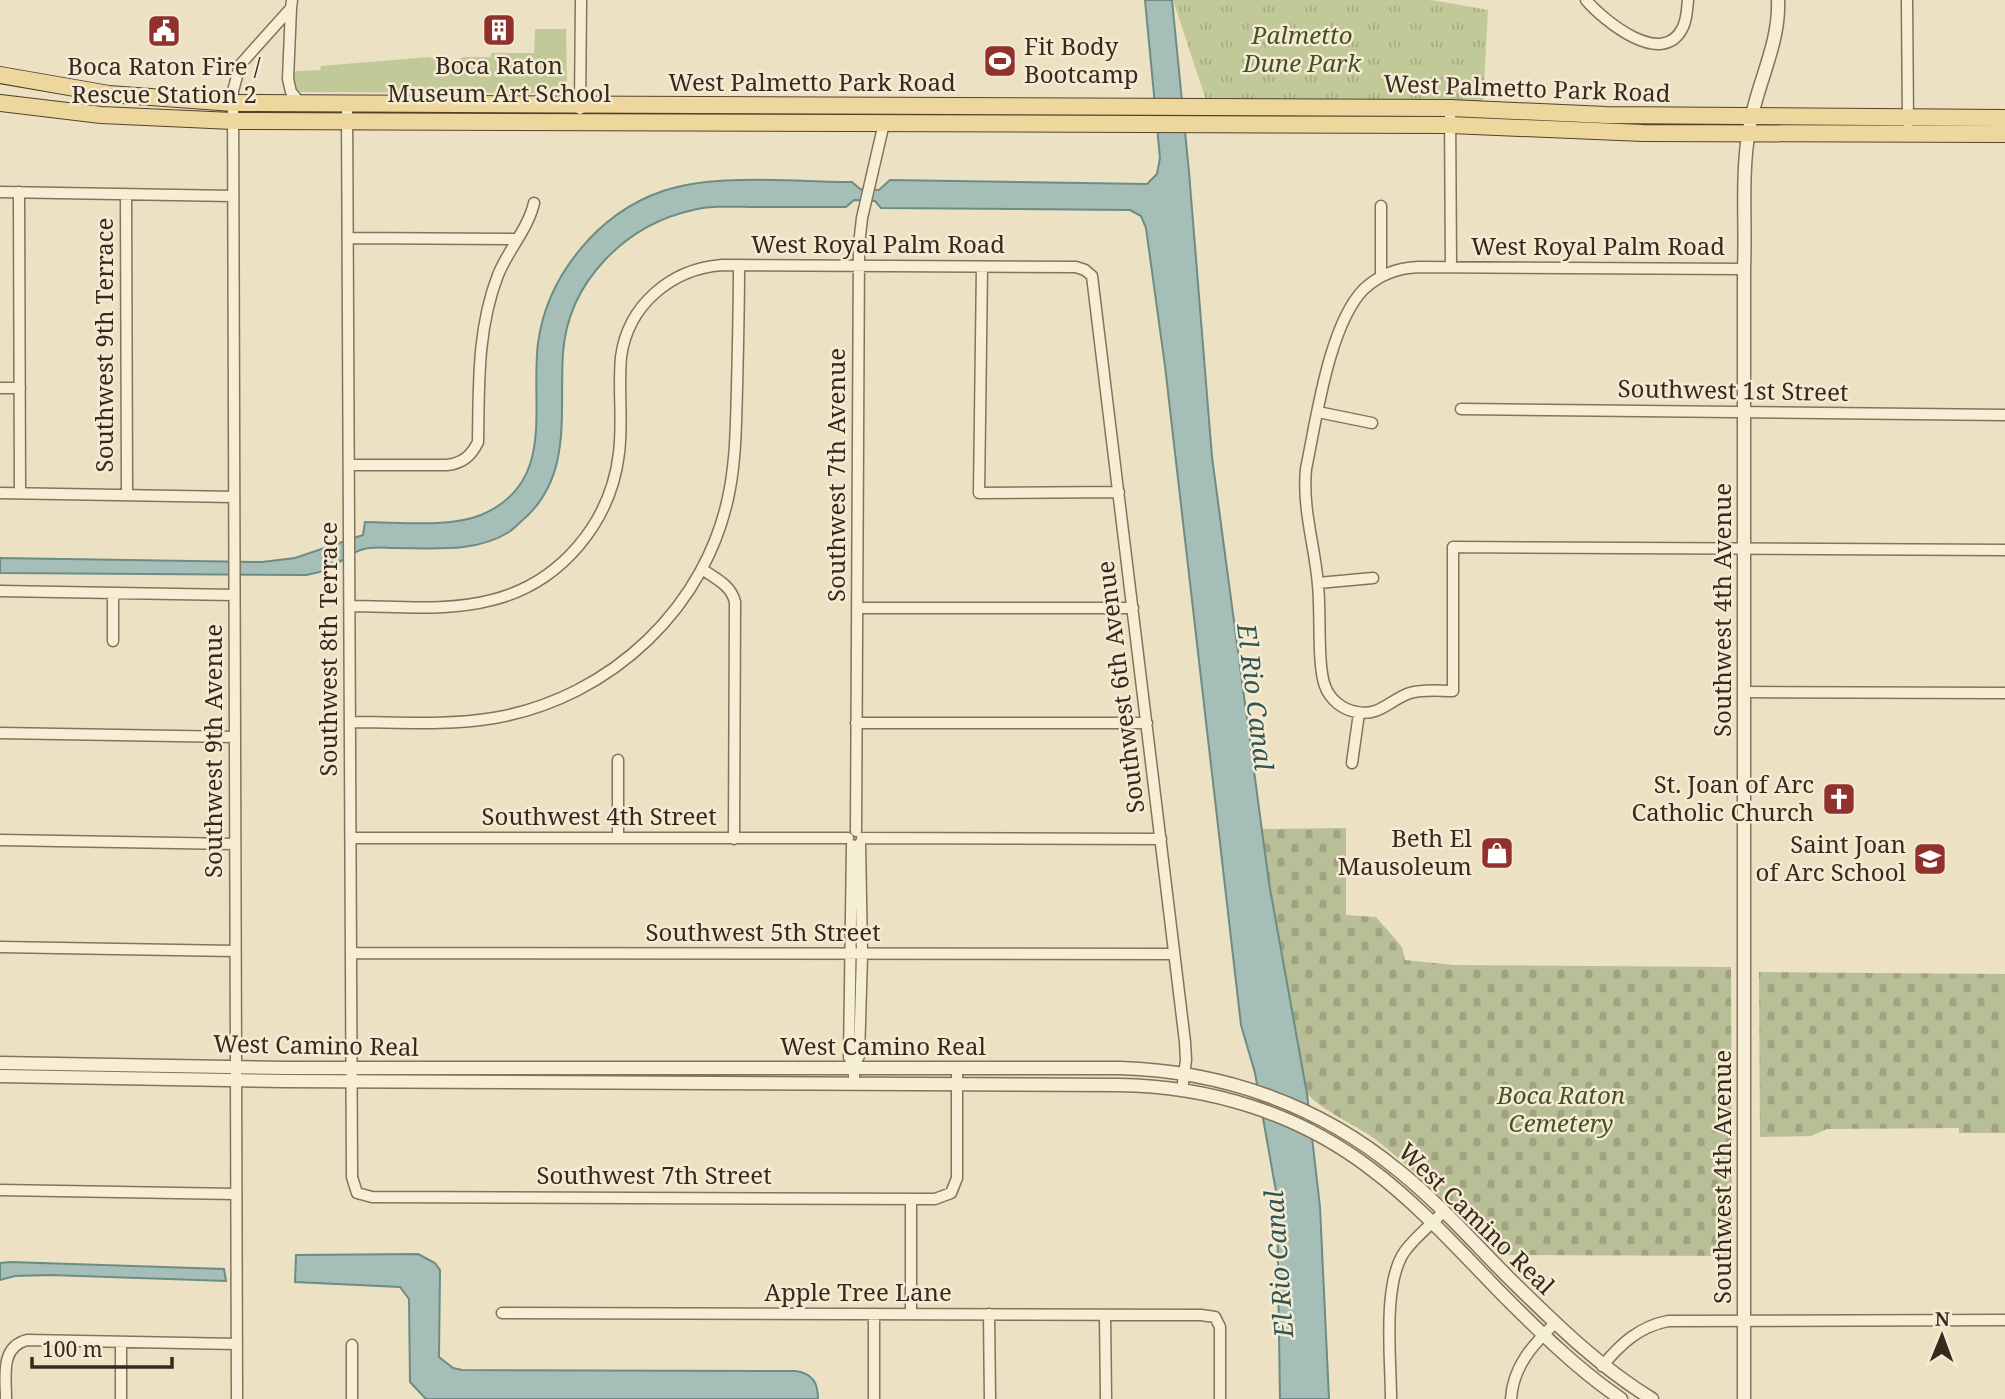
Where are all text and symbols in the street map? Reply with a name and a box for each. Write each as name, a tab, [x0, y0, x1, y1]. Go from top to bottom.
building icon: Boca Raton Museum Art School	[480, 11, 518, 49]
public building icon: Boca Raton Fire / Rescue Station 2	[145, 12, 183, 50]
park label: Palmetto Dune Park	[1242, 18, 1362, 79]
place label: Fit Body Bootcamp	[1024, 29, 1139, 90]
sports icon: Fit Body Bootcamp	[981, 42, 1019, 80]
place label: Boca Raton Museum Art School	[387, 48, 611, 109]
place label: Boca Raton Fire / Rescue Station 2	[67, 49, 261, 110]
street label: West Palmetto Park Road	[668, 65, 956, 98]
street label: West Palmetto Park Road	[1383, 66, 1672, 109]
street label: Southwest 9th Terrace	[87, 218, 120, 472]
street label: West Royal Palm Road	[751, 227, 1005, 260]
street label: West Royal Palm Road	[1471, 229, 1725, 262]
street label: Southwest 7th Avenue	[819, 348, 852, 602]
street label: Southwest 1st Street	[1617, 371, 1849, 408]
street label: Southwest 4th Avenue	[1705, 483, 1738, 737]
street label: Southwest 8th Terrace	[311, 522, 344, 776]
street label: Southwest 6th Avenue	[1088, 559, 1151, 815]
water label: El Rio Canal	[1229, 620, 1283, 772]
street label: Southwest 9th Avenue	[196, 624, 229, 878]
place label: St. Joan of Arc Catholic Church	[1631, 767, 1814, 828]
church icon: St. Joan of Arc Catholic Church	[1820, 780, 1858, 818]
street label: Southwest 4th Street	[481, 799, 717, 832]
place label: Beth El Mausoleum	[1338, 821, 1473, 882]
place label: Saint Joan of Arc School	[1756, 827, 1907, 888]
shop icon: Beth El Mausoleum	[1478, 834, 1516, 872]
school or university icon: Saint Joan of Arc School	[1911, 840, 1949, 878]
street label: Southwest 5th Street	[645, 915, 881, 948]
street label: West Camino Real	[213, 1026, 420, 1063]
street label: West Camino Real	[780, 1029, 986, 1062]
street label: Southwest 4th Avenue	[1705, 1050, 1738, 1304]
park label: Boca Raton Cemetery	[1496, 1078, 1625, 1139]
street label: West Camino Real	[1392, 1135, 1563, 1302]
street label: Southwest 7th Street	[536, 1158, 772, 1191]
water label: El Rio Canal	[1255, 1189, 1301, 1340]
street label: Apple Tree Lane	[764, 1275, 952, 1308]
north arrow	[1907, 1301, 1977, 1371]
text: N	[1935, 1306, 1950, 1332]
scale bar	[32, 1326, 172, 1370]
text: 100 m	[42, 1335, 103, 1363]

